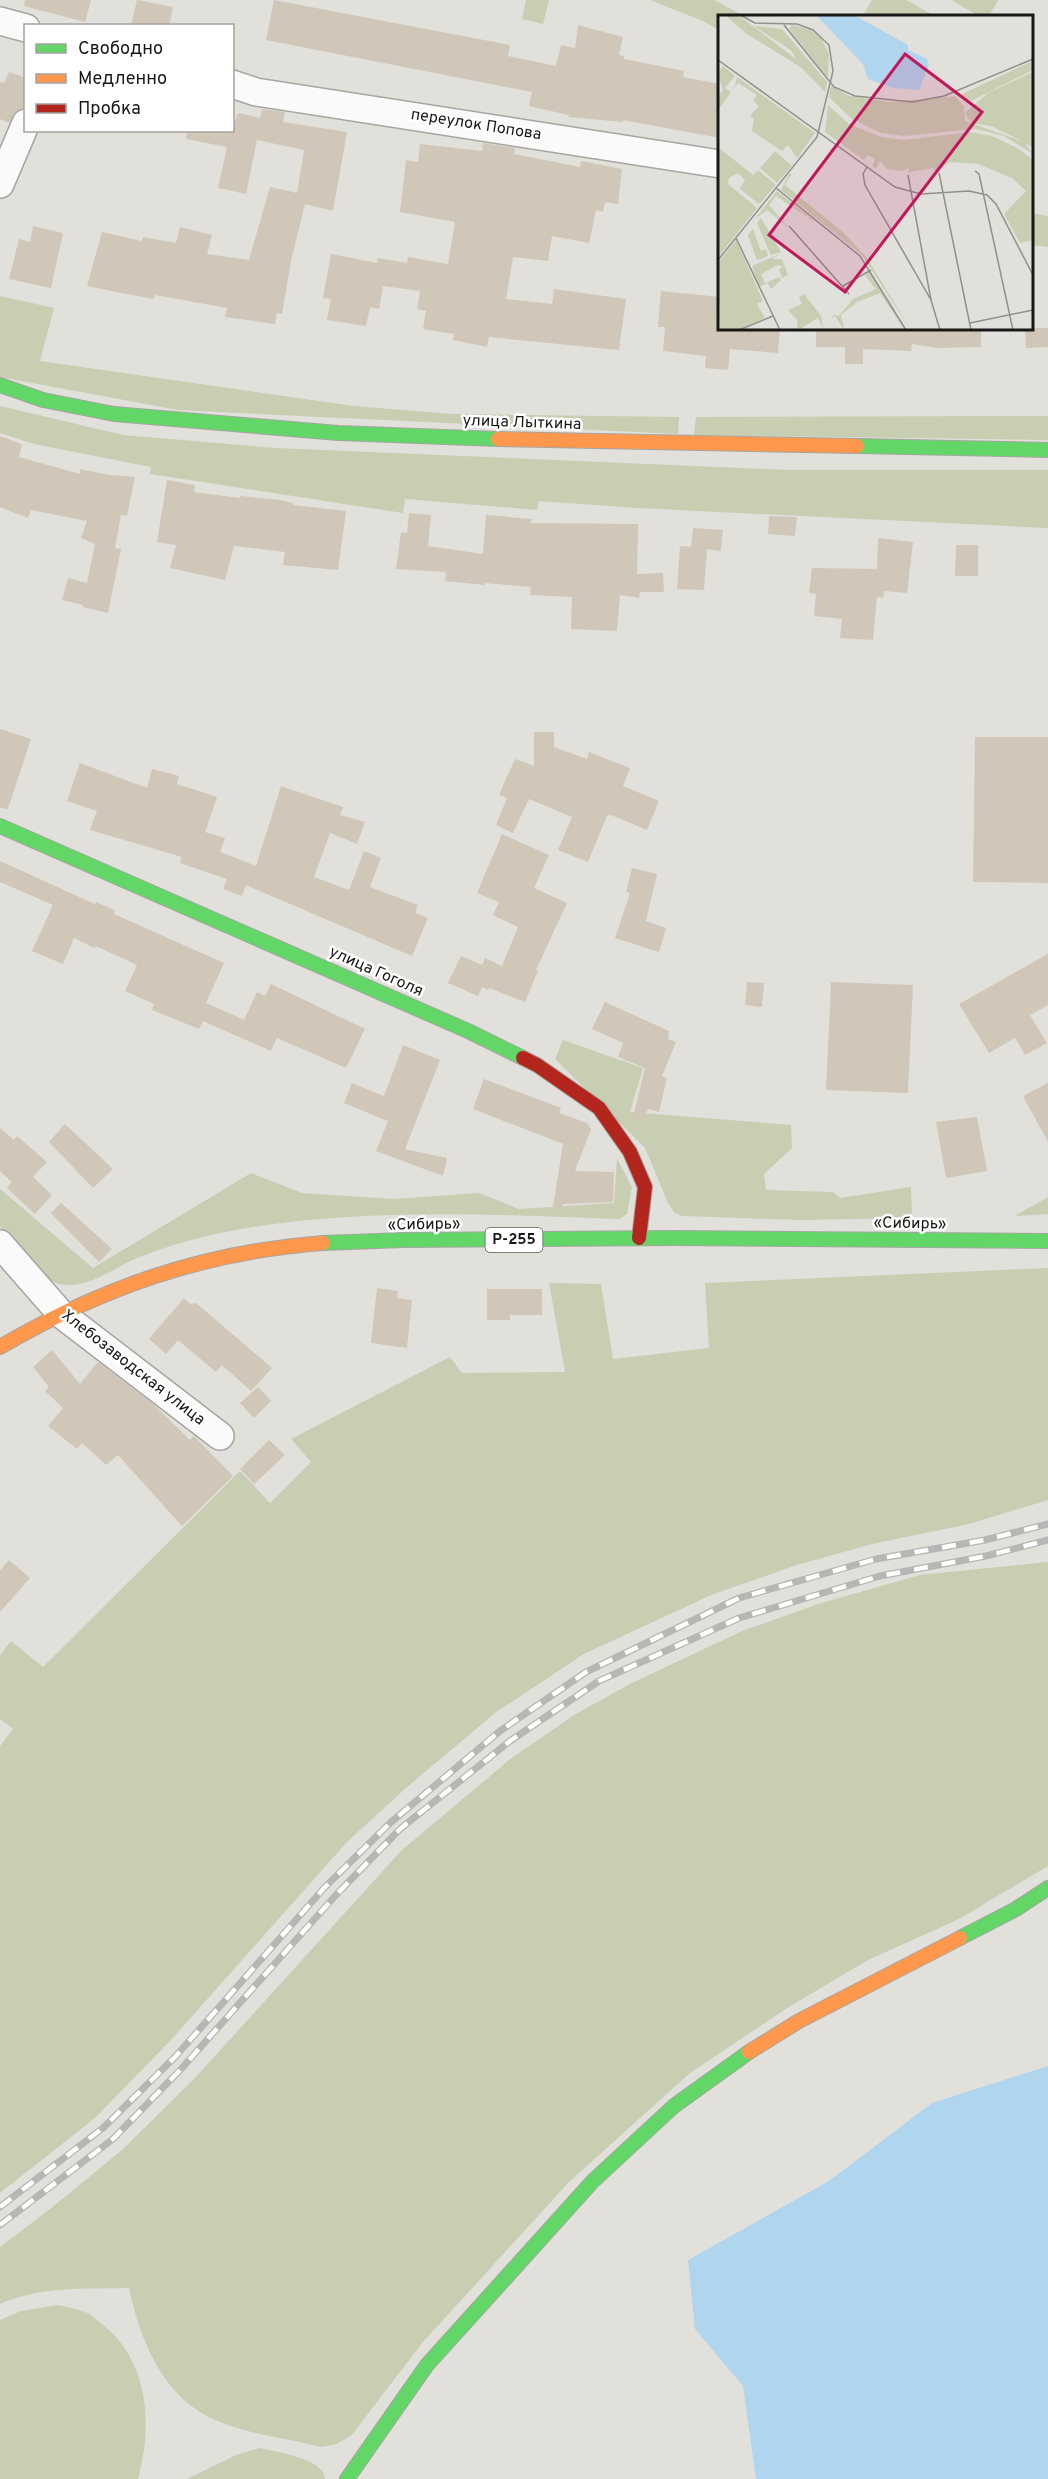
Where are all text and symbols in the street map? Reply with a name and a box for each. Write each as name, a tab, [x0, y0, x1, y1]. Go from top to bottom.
inset map	[718, 15, 1033, 330]
legend	[24, 24, 234, 132]
text: Свободно	[78, 38, 163, 61]
text: Медленно	[78, 68, 167, 91]
text: Пробка	[78, 98, 141, 121]
street label: переулок Попова	[409, 105, 543, 145]
street label: улица Лыткина	[462, 411, 582, 435]
street label: улица Гоголя	[326, 942, 426, 1002]
street label: «Сибирь»	[874, 1213, 946, 1235]
street label: «Сибирь»	[388, 1214, 460, 1236]
road number: Р-255	[486, 1228, 542, 1252]
street label: Хлебозаводская улица	[57, 1306, 209, 1430]

